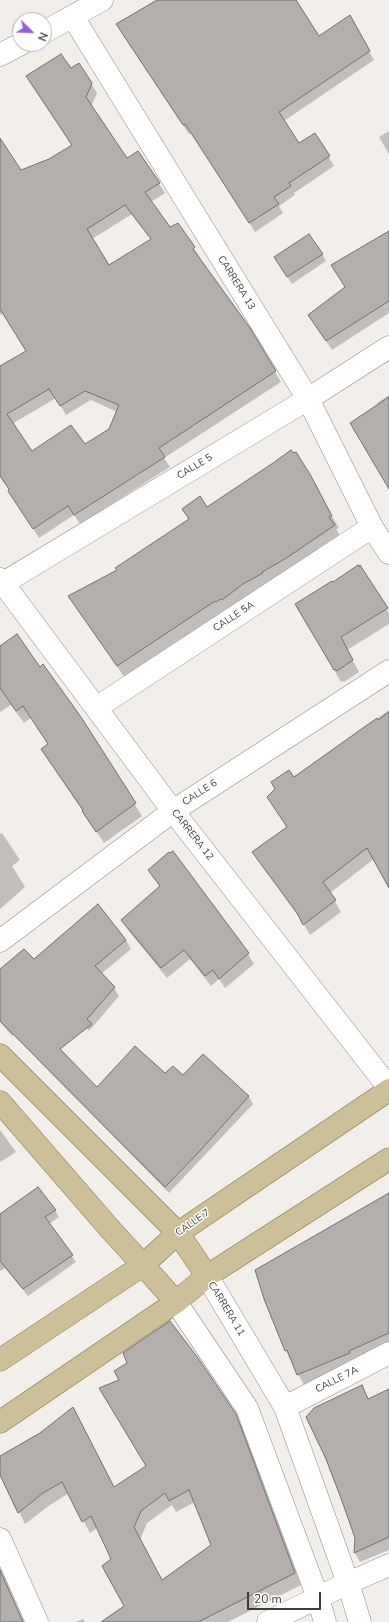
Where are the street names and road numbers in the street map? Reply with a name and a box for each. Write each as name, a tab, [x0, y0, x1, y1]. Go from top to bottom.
street label: CARRERA 13	[215, 254, 257, 312]
street label: CALLE 5	[175, 452, 215, 482]
street label: CALLE 5A	[211, 599, 257, 635]
street label: CALLE 6	[180, 777, 220, 809]
street label: CARRERA 12	[168, 807, 216, 863]
street label: CALLE 7	[174, 1207, 212, 1239]
street label: CARRERA 11	[205, 1280, 247, 1338]
street label: CALLE 7A	[314, 1364, 360, 1396]

